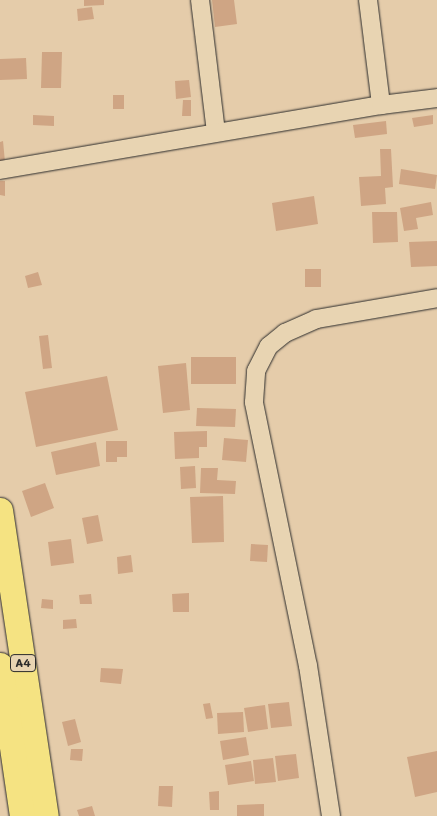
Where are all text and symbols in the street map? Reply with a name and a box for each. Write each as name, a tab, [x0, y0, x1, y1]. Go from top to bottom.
road number: A4	[9, 654, 37, 672]

